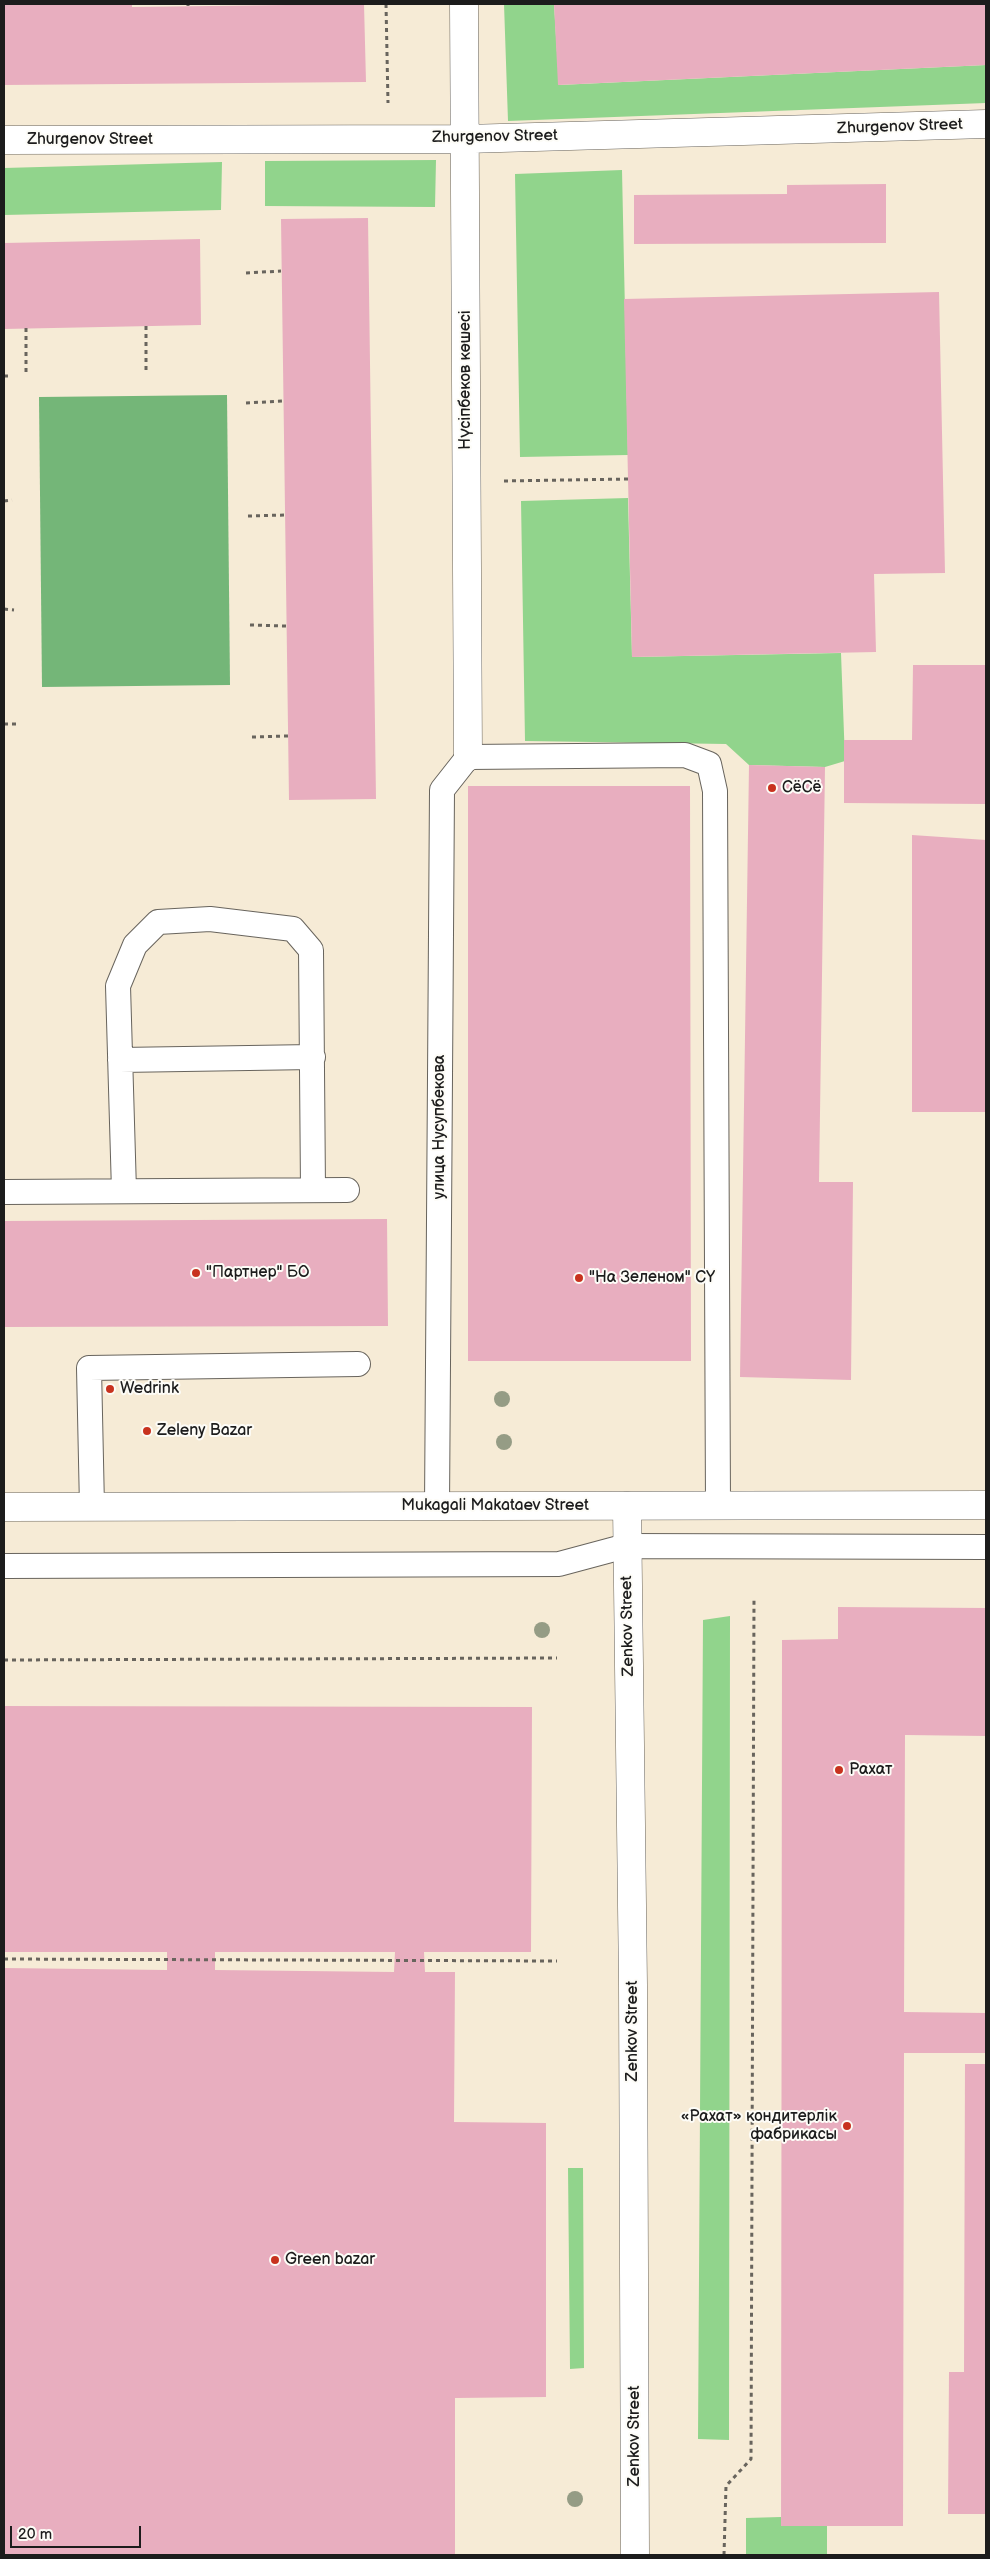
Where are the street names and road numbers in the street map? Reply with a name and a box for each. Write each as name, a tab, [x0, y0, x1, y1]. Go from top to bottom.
street label: Zhurgenov Street	[837, 115, 963, 139]
street label: Zhurgenov Street	[432, 126, 558, 148]
street label: Zhurgenov Street	[27, 130, 153, 150]
street label: Нүсіпбеков көшесі	[456, 310, 476, 450]
street label: улица Нусупбекова	[430, 1055, 450, 1199]
street label: Mukagali Makataev Street	[401, 1496, 589, 1516]
street label: Zenkov Street	[618, 1575, 638, 1677]
street label: Zenkov Street	[623, 1981, 643, 2081]
street label: Zenkov Street	[625, 2386, 645, 2486]

